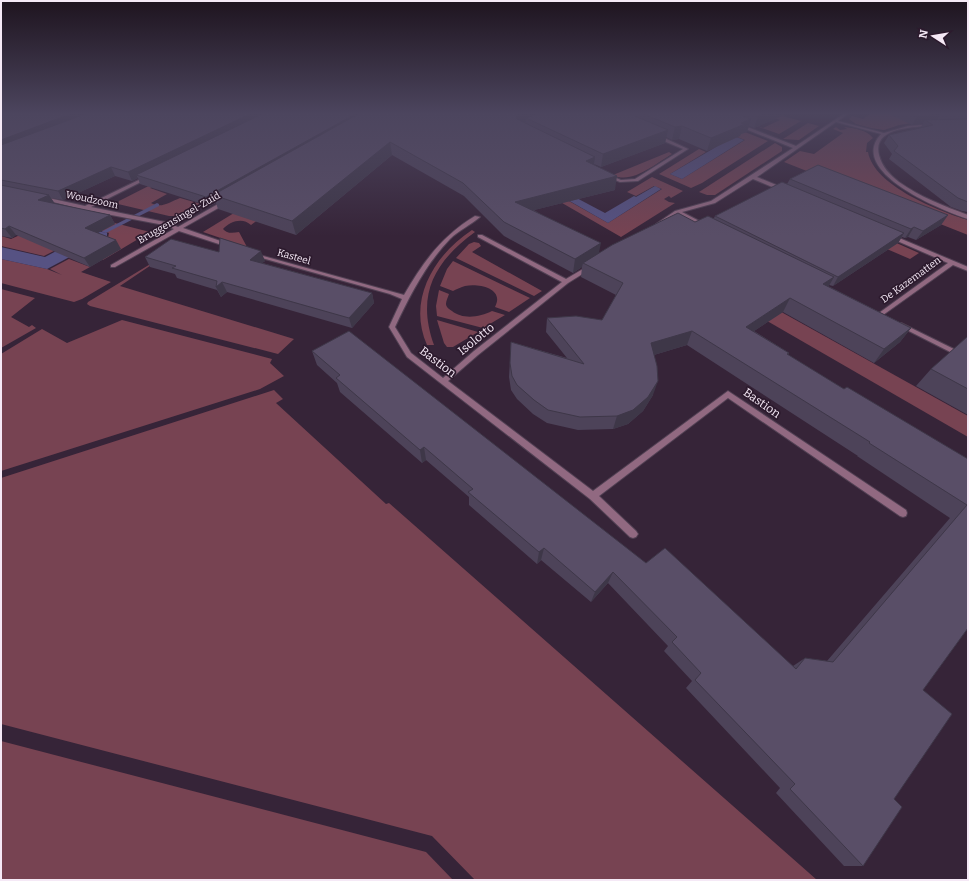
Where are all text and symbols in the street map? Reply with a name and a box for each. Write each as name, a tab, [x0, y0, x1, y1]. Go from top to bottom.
north arrow	[913, 16, 953, 56]
text: N	[916, 28, 931, 40]
street label: Woudzoom	[65, 189, 120, 211]
street label: Bruggensingel-Zuid	[136, 189, 222, 247]
street label: Kasteel	[276, 247, 312, 268]
street label: De Kazematten	[879, 254, 944, 306]
street label: Isolotto	[455, 320, 497, 358]
street label: Bastion	[417, 344, 459, 381]
street label: Bastion	[741, 385, 784, 421]

